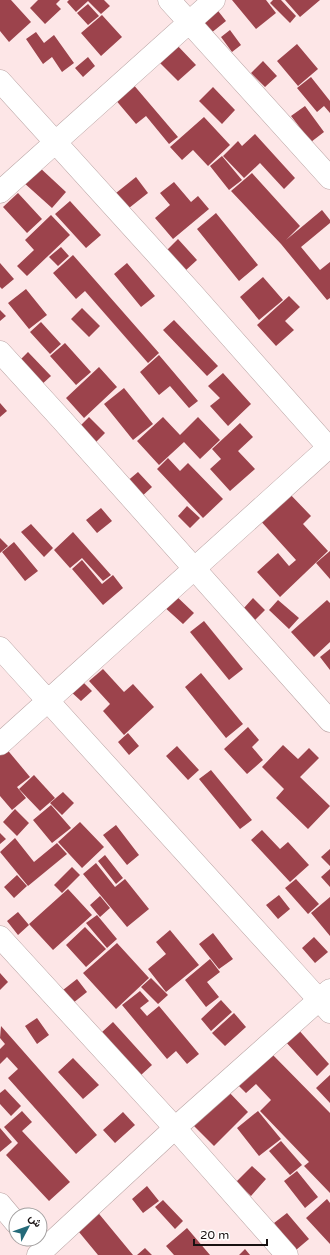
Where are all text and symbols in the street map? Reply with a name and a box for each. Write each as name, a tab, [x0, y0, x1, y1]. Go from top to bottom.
north arrow	[8, 1207, 48, 1247]
text: ش	[26, 1212, 44, 1230]
scale bar	[194, 1221, 267, 1247]
text: 20 m	[200, 1228, 229, 1242]

